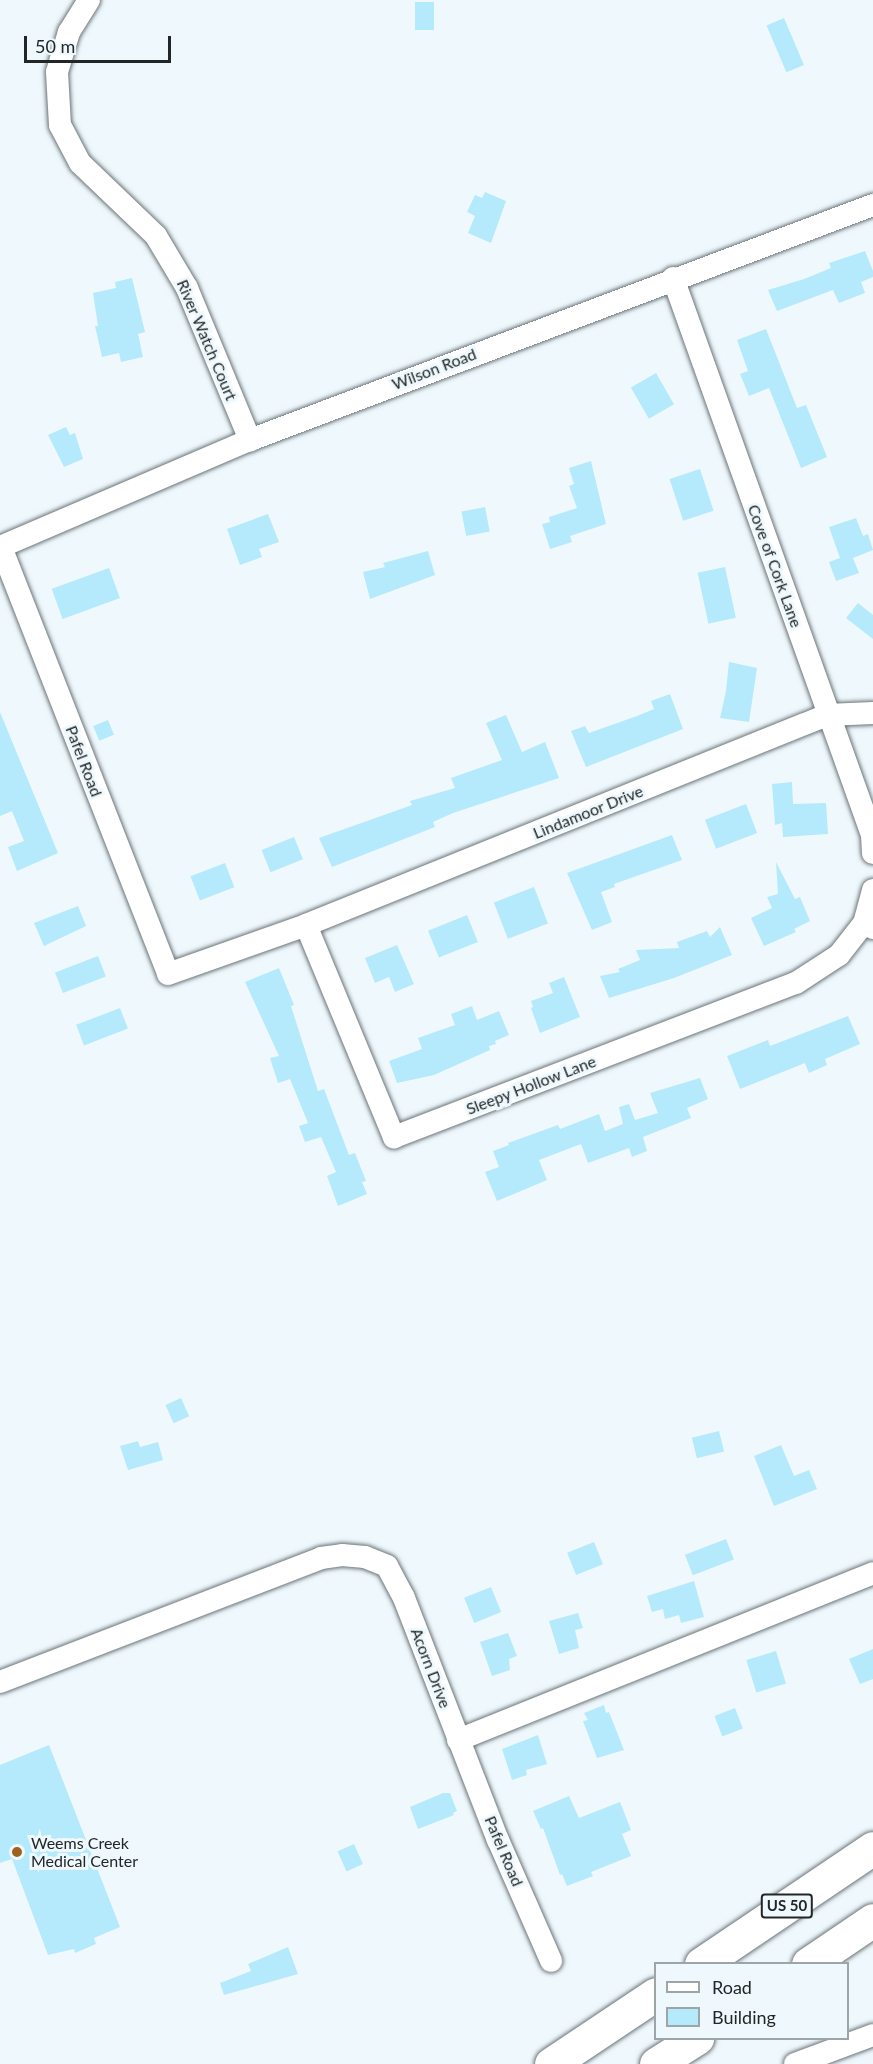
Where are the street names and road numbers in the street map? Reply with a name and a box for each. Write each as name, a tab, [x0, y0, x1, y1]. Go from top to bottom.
street label: River Watch Court	[173, 276, 241, 404]
street label: Wilson Road	[389, 344, 479, 394]
street label: Cove of Cork Lane	[744, 502, 806, 630]
street label: Pafel Road	[62, 723, 106, 799]
street label: Lindamoor Drive	[530, 781, 646, 843]
street label: Sleepy Hollow Lane	[463, 1051, 599, 1119]
street label: Acorn Drive	[407, 1625, 455, 1711]
street label: Pafel Road	[481, 1813, 527, 1889]
road number: US 50	[760, 1894, 814, 1918]

